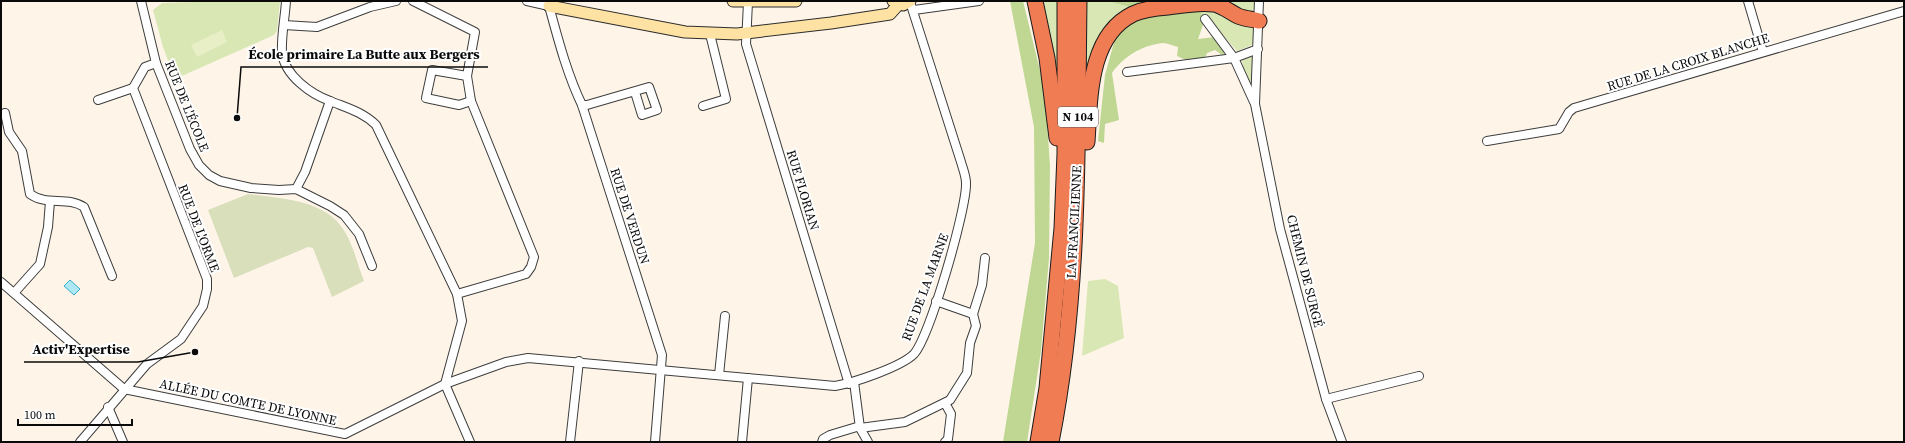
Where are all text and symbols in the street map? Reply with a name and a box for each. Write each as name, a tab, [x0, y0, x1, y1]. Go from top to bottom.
street label: RUE DE LA CROIX BLANCHE	[1605, 29, 1771, 95]
callout: École primaire La Butte aux Bergers	[241, 41, 488, 67]
text: École primaire La Butte aux Bergers	[248, 44, 480, 64]
street label: RUE DE L'ÉCOLE	[161, 58, 213, 154]
road number: N 104	[1058, 107, 1098, 127]
street label: RUE FLORIAN	[783, 148, 823, 233]
street label: LA FRANCILIENNE	[1063, 165, 1085, 279]
street label: RUE DE VERDUN	[606, 166, 654, 267]
street label: RUE DE L'ORME	[174, 182, 224, 275]
street label: CHEMIN DE SURGÉ	[1283, 213, 1327, 329]
street label: RUE DE LA MARNE	[898, 231, 952, 343]
callout: Activ'Expertise	[24, 336, 138, 362]
text: Activ'Expertise	[32, 339, 130, 359]
street label: ALLÉE DU COMTE DE LYONNE	[158, 375, 338, 429]
scale bar	[18, 401, 132, 427]
text: 100 m	[24, 407, 56, 423]

